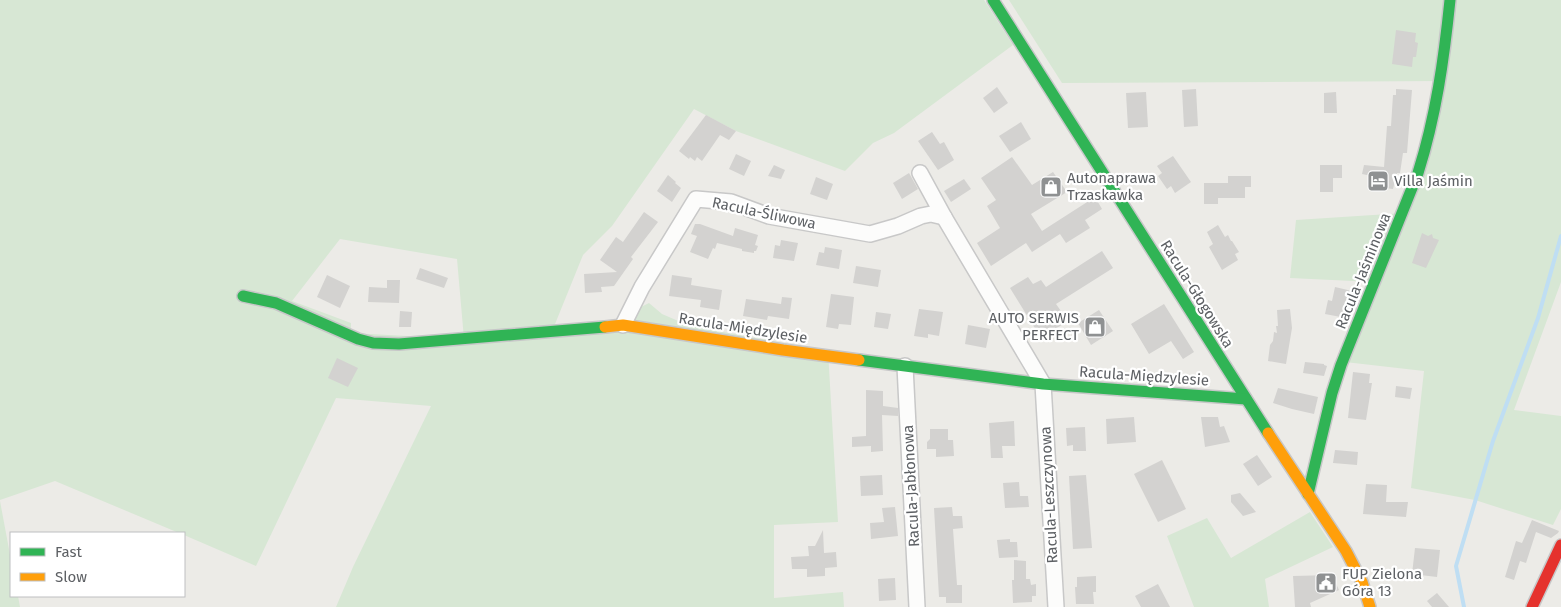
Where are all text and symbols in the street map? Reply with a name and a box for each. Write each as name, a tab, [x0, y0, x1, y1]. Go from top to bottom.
place label: Autonaprawa Trzaskawka	[1067, 169, 1156, 204]
hotel icon: Villa Jaśmin	[1366, 169, 1390, 193]
place label: Villa Jaśmin	[1394, 172, 1473, 190]
shop icon: Autonaprawa Trzaskawka	[1039, 175, 1063, 199]
street label: Racula-Śliwowa	[710, 193, 818, 233]
street label: Racula-Jaśminowa	[1331, 210, 1395, 332]
street label: Racula-Głogowska	[1157, 237, 1237, 351]
street label: Racula-Międzylesie	[677, 309, 809, 347]
place label: AUTO SERWIS PERFECT	[989, 309, 1079, 344]
shop icon: AUTO SERWIS PERFECT	[1083, 315, 1107, 339]
street label: Racula-Międzylesie	[1078, 362, 1210, 390]
street label: Racula-Jabłonowa	[899, 424, 923, 548]
street label: Racula-Leszczynowa	[1036, 426, 1062, 564]
legend	[10, 532, 185, 597]
text: Fast	[55, 543, 82, 561]
place label: FUP Zielona Góra 13	[1342, 565, 1422, 600]
text: Slow	[55, 568, 87, 586]
public building icon: FUP Zielona Góra 13	[1314, 571, 1338, 595]

